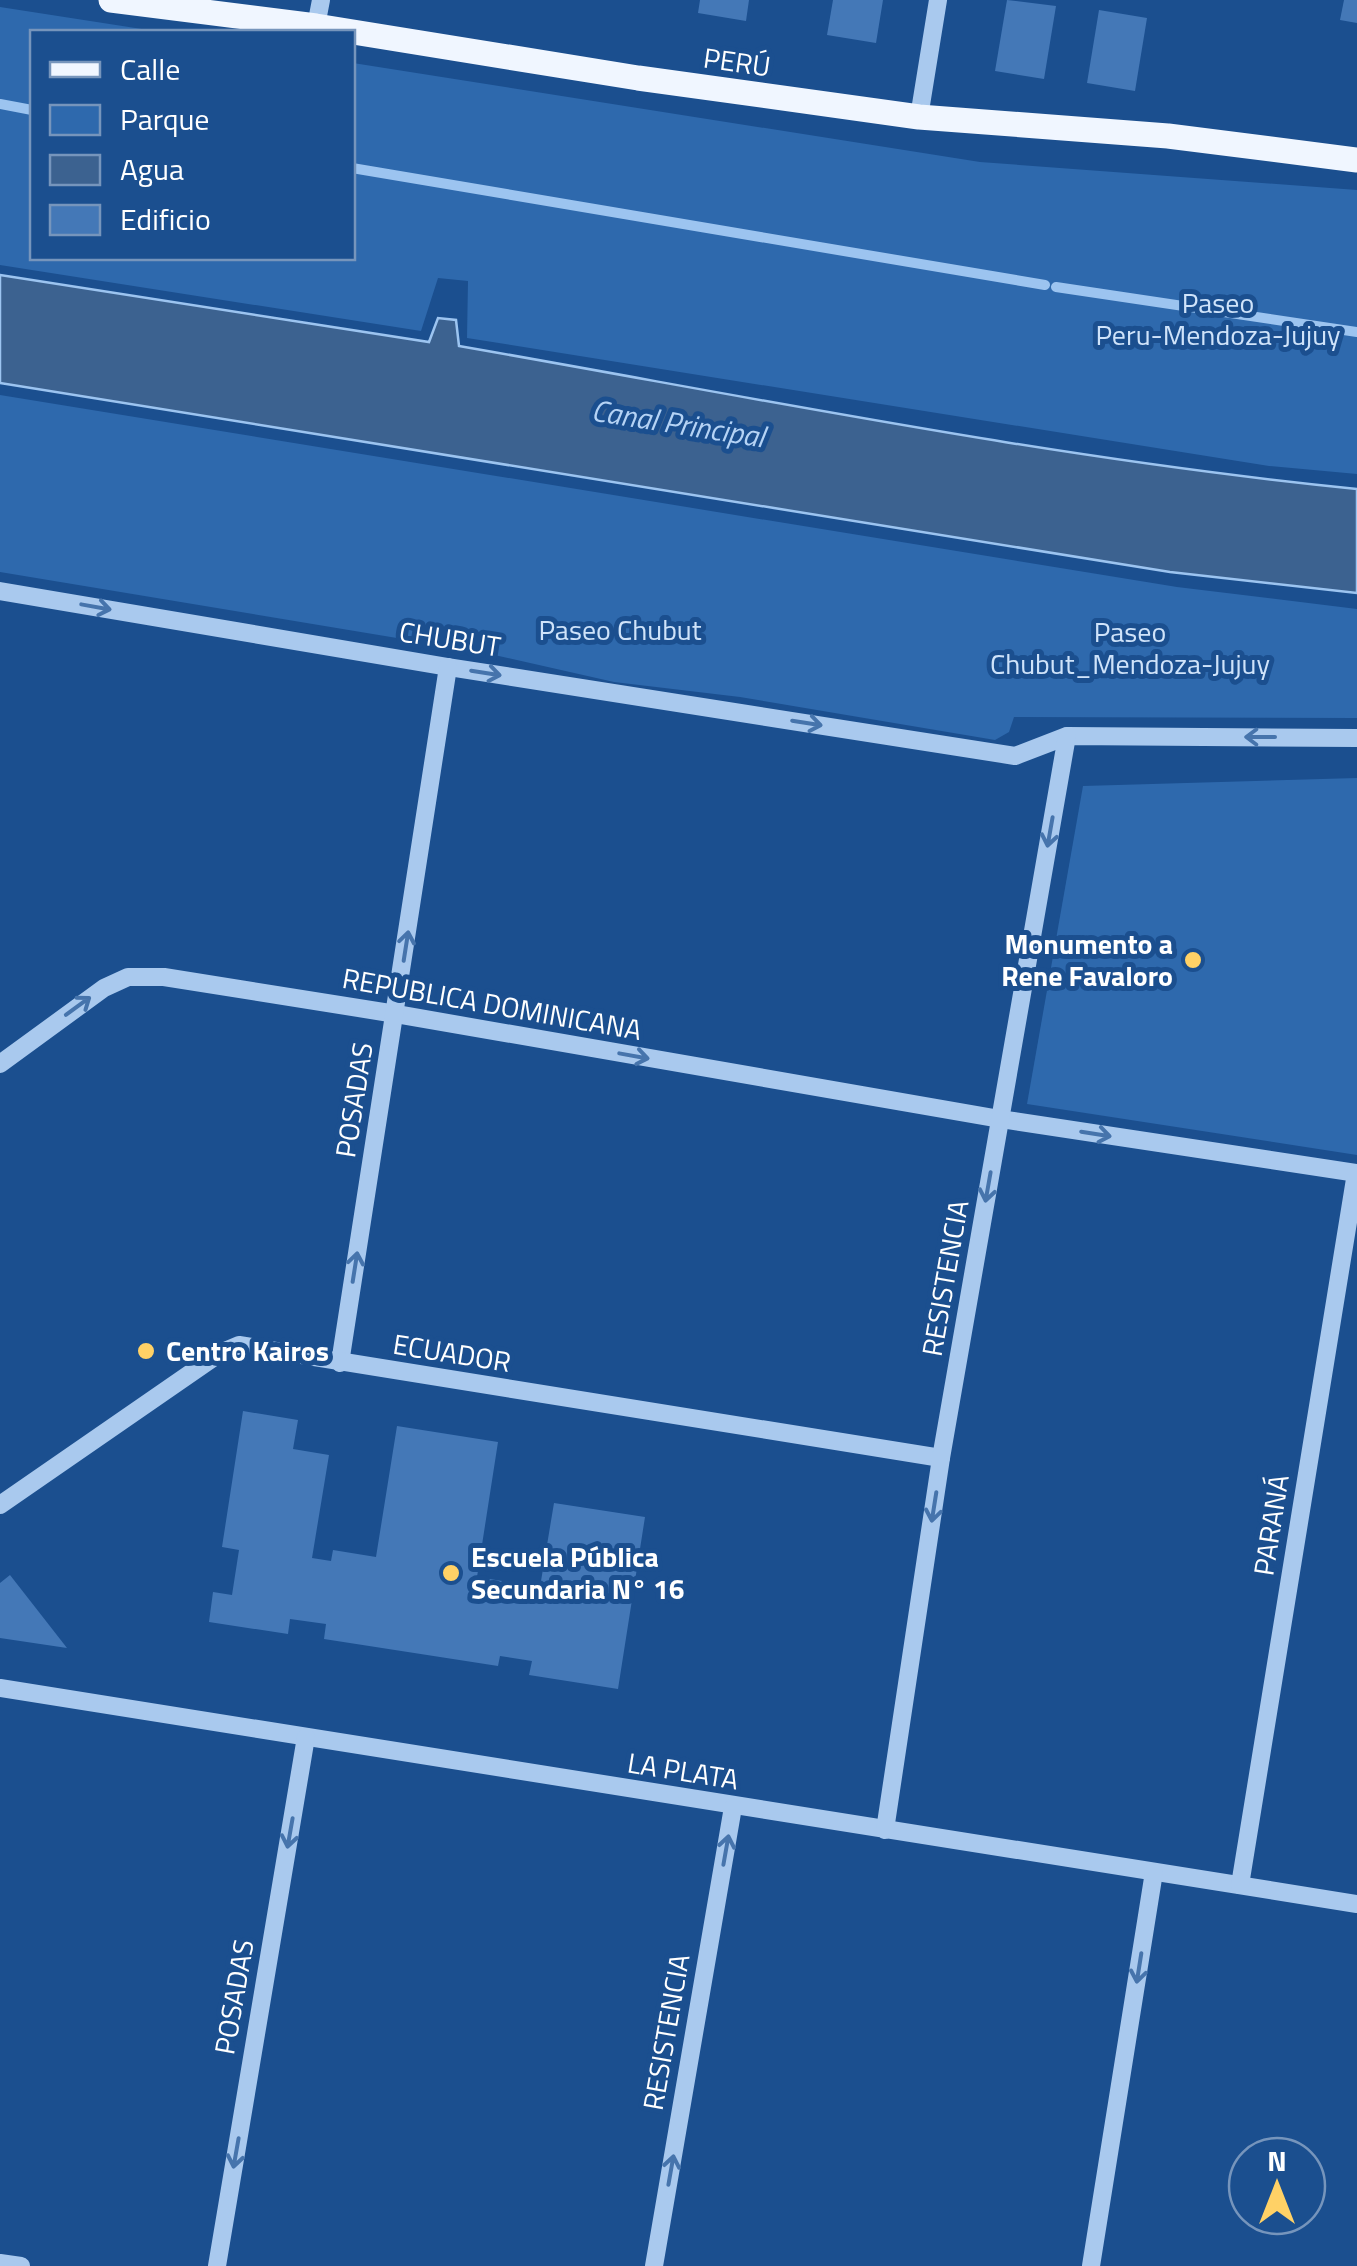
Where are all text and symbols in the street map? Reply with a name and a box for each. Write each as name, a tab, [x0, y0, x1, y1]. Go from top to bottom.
legend	[30, 30, 355, 260]
street label: PERÚ	[701, 36, 773, 87]
text: Calle	[120, 46, 180, 92]
text: Parque	[120, 96, 210, 142]
text: Agua	[120, 146, 184, 192]
text: Edificio	[120, 196, 211, 242]
park label: Paseo Peru-Mendoza-Jujuy	[1095, 281, 1341, 356]
water label: Canal Principal	[588, 387, 771, 460]
one-way arrow	[79, 599, 112, 617]
park label: Paseo Chubut	[538, 608, 702, 651]
street label: CHUBUT	[396, 609, 504, 668]
park label: Paseo Chubut_Mendoza-Jujuy	[990, 610, 1270, 685]
one-way arrow	[469, 664, 501, 683]
one-way arrow	[790, 714, 822, 733]
one-way arrow	[1244, 728, 1276, 747]
one-way arrow	[1040, 815, 1059, 848]
place label: Monumento a Rene Favaloro	[1001, 922, 1173, 997]
one-way arrow	[397, 930, 416, 963]
marker: Monumento a Rene Favaloro	[1182, 949, 1204, 971]
street label: REPUBLICA DOMINICANA	[339, 956, 645, 1051]
one-way arrow	[64, 996, 92, 1017]
street label: POSADAS	[323, 1039, 384, 1161]
one-way arrow	[617, 1047, 649, 1066]
one-way arrow	[1080, 1125, 1112, 1143]
one-way arrow	[978, 1170, 997, 1202]
street label: RESISTENCIA	[910, 1196, 979, 1359]
one-way arrow	[346, 1251, 365, 1284]
street label: ECUADOR	[390, 1322, 514, 1383]
place label: Centro Kairos	[166, 1329, 329, 1372]
marker: Centro Kairos	[135, 1340, 157, 1362]
street label: PARANÁ	[1241, 1471, 1300, 1579]
one-way arrow	[924, 1490, 943, 1523]
place label: Escuela Pública Secundaria N° 16	[471, 1535, 684, 1610]
marker: Escuela Pública Secundaria N° 16	[440, 1562, 462, 1584]
street label: LA PLATA	[625, 1741, 742, 1801]
one-way arrow	[280, 1816, 298, 1848]
one-way arrow	[717, 1834, 735, 1866]
street label: POSADAS	[202, 1936, 265, 2058]
street label: RESISTENCIA	[631, 1950, 700, 2113]
one-way arrow	[1129, 1952, 1148, 1984]
one-way arrow	[226, 2136, 245, 2169]
north arrow	[1227, 2136, 1327, 2236]
text: N	[1267, 2139, 1287, 2182]
one-way arrow	[662, 2154, 680, 2187]

